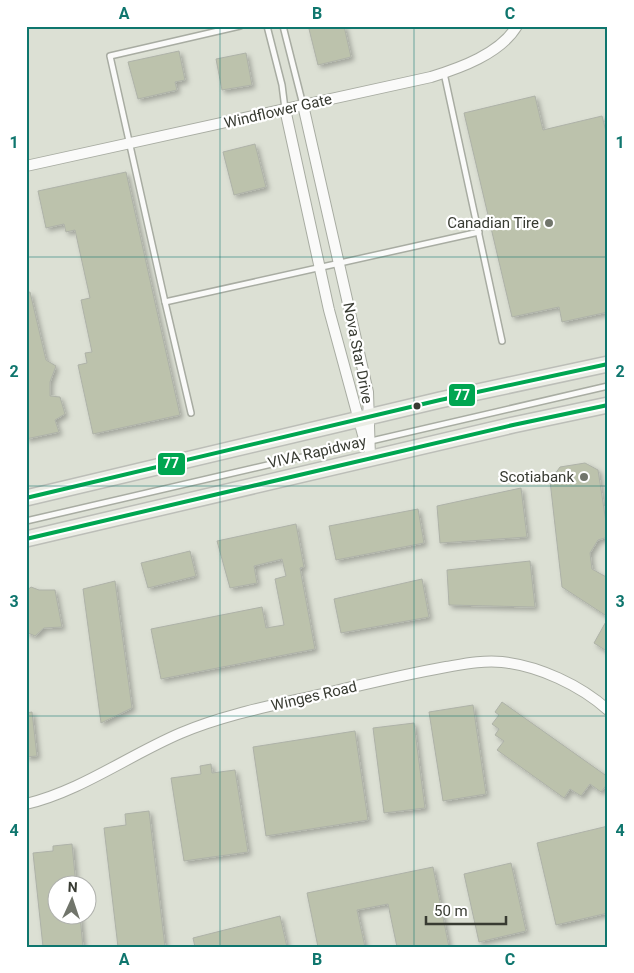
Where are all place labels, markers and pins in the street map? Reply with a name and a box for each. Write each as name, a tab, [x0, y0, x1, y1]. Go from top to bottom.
place label: Canadian Tire	[447, 214, 539, 232]
marker: Canadian Tire	[543, 217, 555, 229]
unlabelled marker	[412, 401, 422, 411]
place label: Scotiabank	[500, 468, 574, 486]
marker: Scotiabank	[578, 471, 590, 483]

